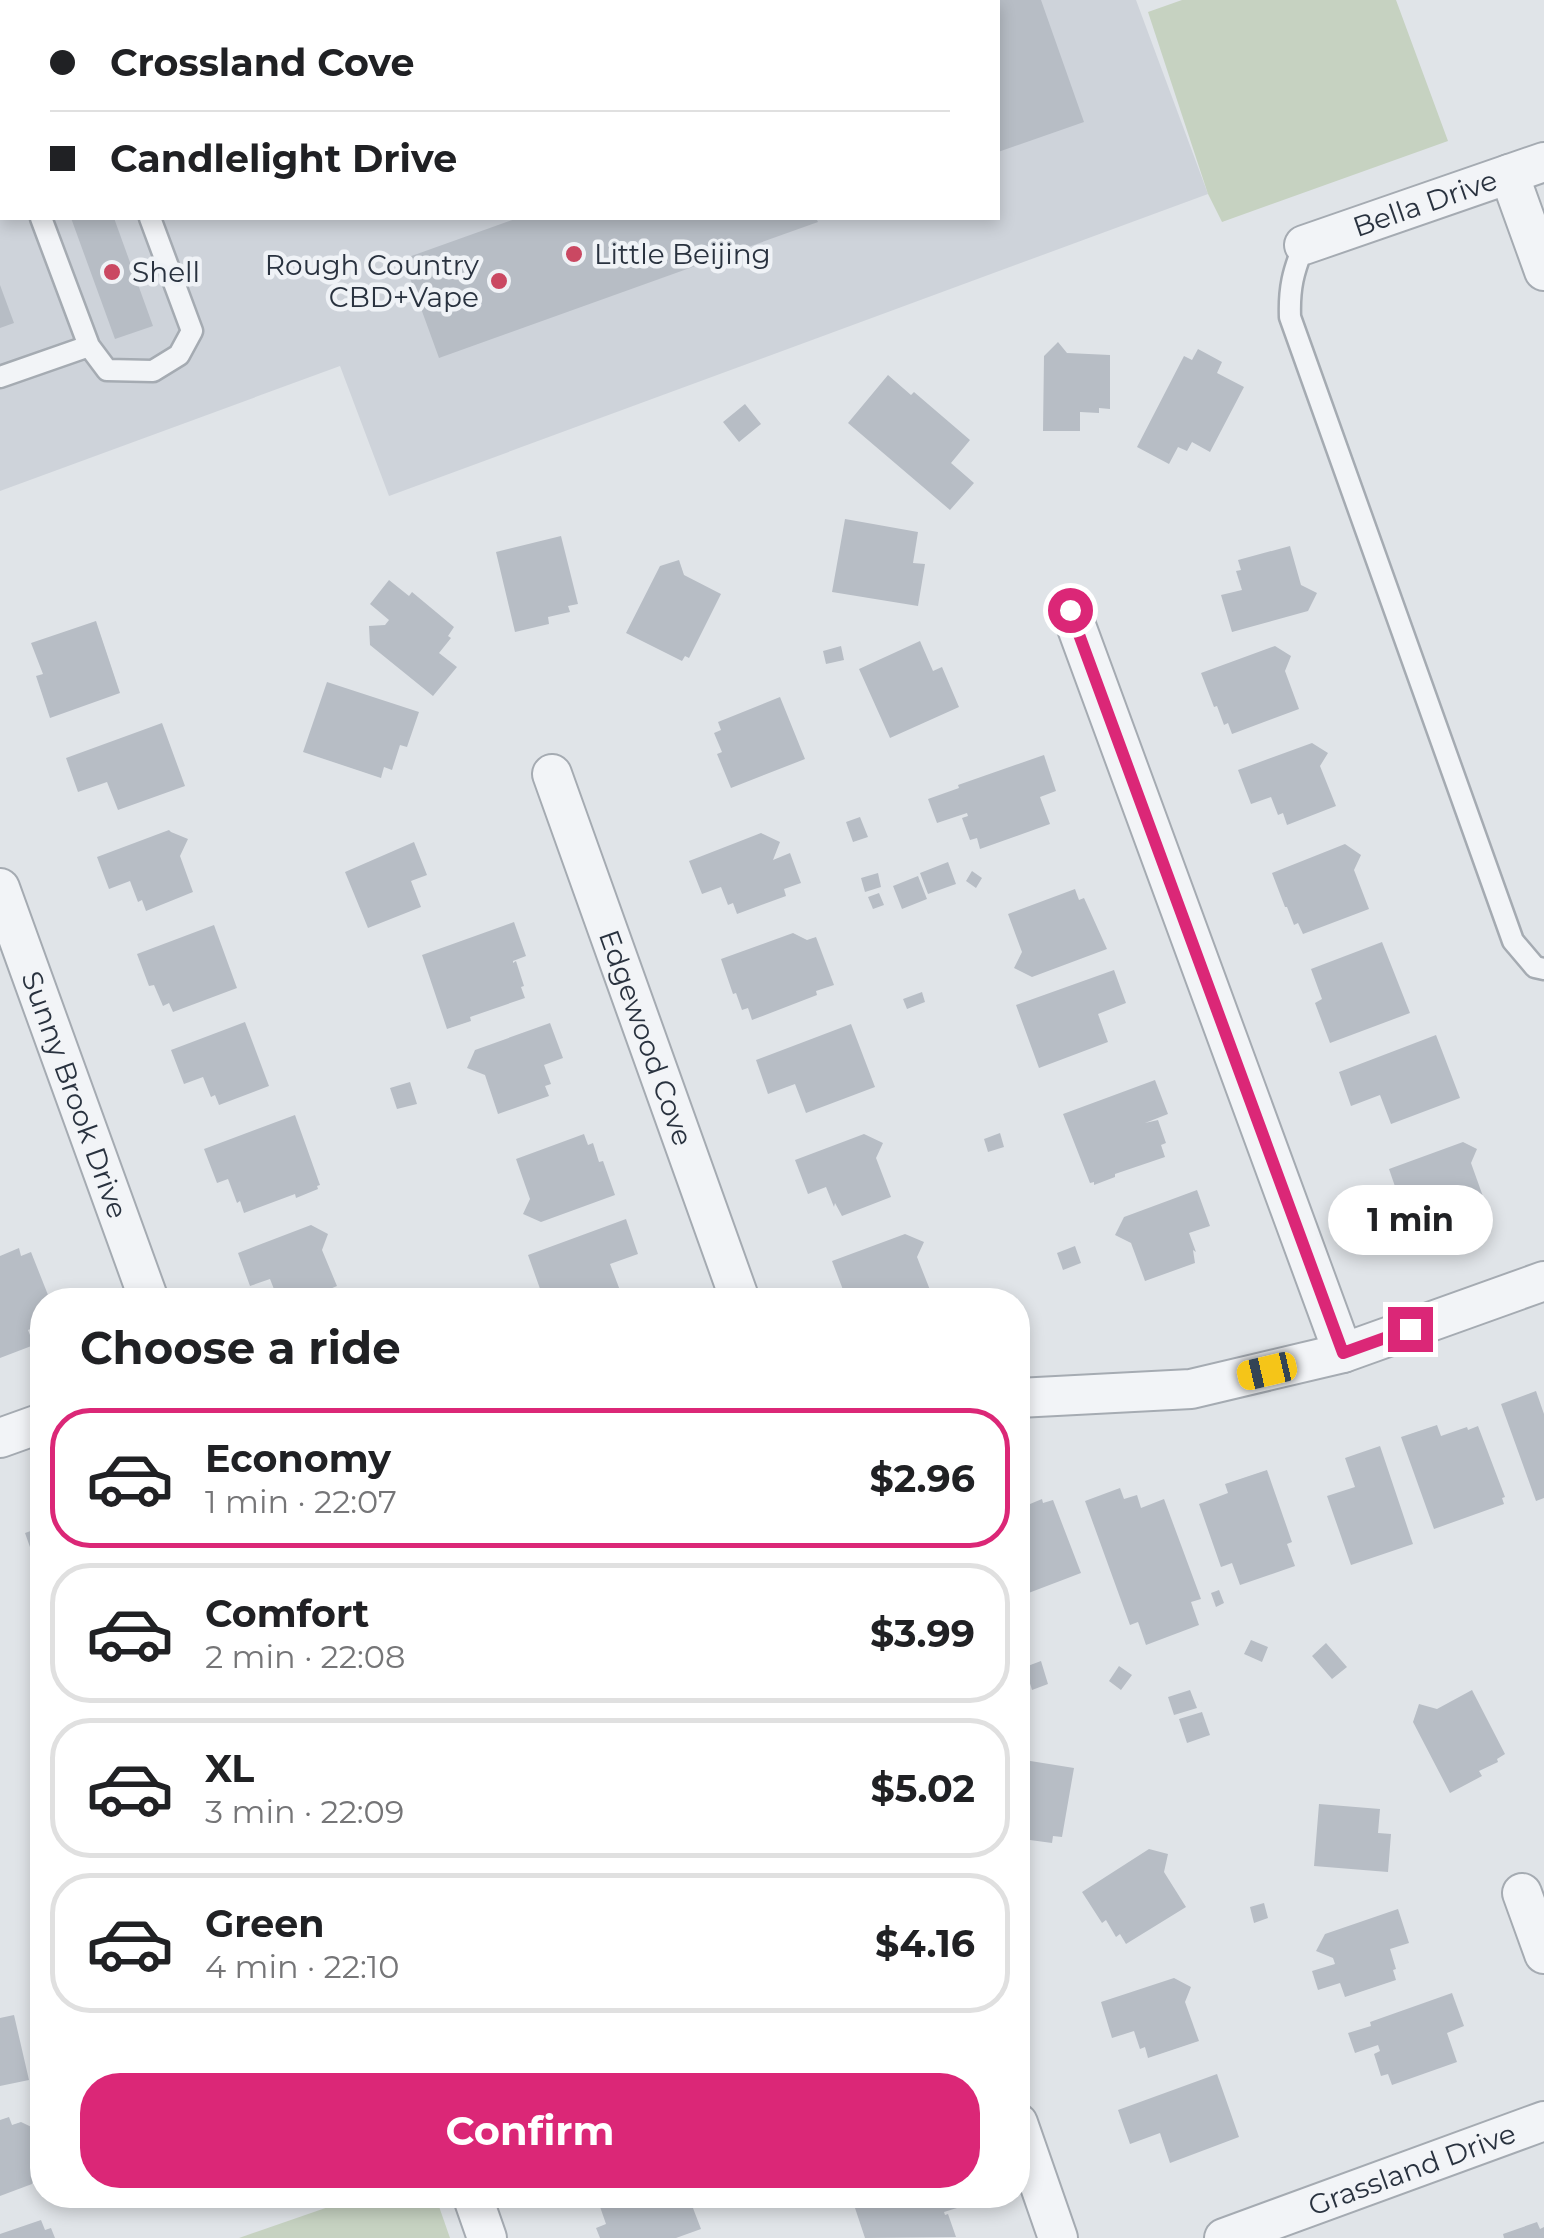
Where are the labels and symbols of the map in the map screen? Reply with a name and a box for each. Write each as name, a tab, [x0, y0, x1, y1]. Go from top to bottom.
street label: Bella Drive	[1348, 163, 1502, 244]
place label: Little Beijing	[594, 237, 771, 271]
marker: Little Beijing	[563, 243, 585, 265]
place label: Rough Country CBD+Vape	[265, 248, 480, 314]
place label: Shell	[132, 255, 200, 289]
marker: Shell	[101, 261, 123, 283]
marker: Rough Country CBD+Vape	[488, 270, 510, 292]
route start	[1048, 588, 1093, 633]
street label: Edgewood Cove	[592, 925, 700, 1150]
street label: Sunny Brook Drive	[15, 967, 135, 1223]
callout: 1 min	[1328, 1184, 1492, 1254]
route end	[1388, 1307, 1433, 1352]
car	[1234, 1350, 1300, 1392]
street label: Grassland Drive	[1303, 2116, 1520, 2223]

